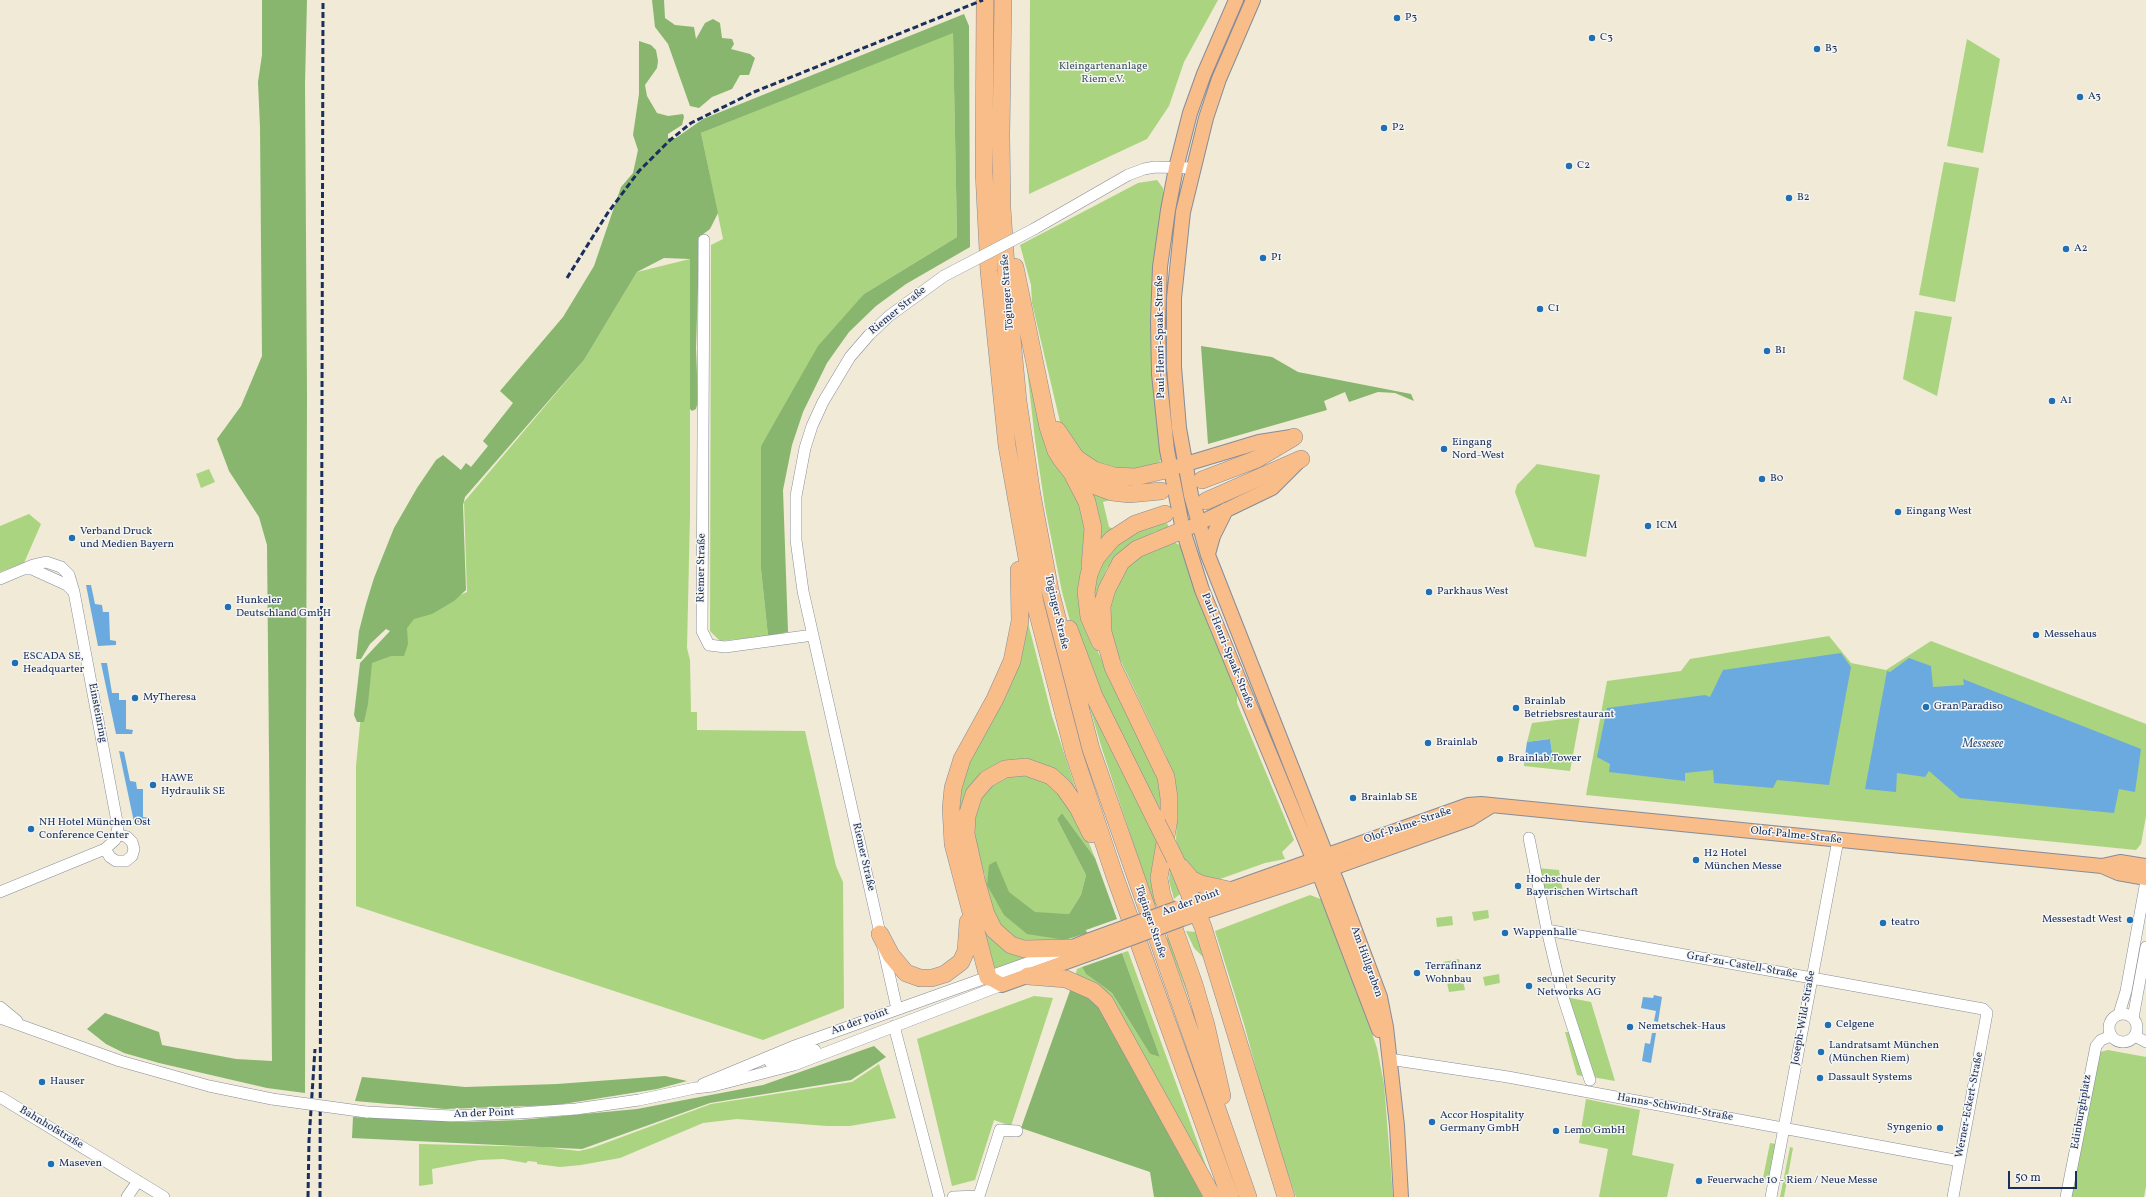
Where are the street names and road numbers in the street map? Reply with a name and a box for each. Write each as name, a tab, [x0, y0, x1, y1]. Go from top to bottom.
street label: Töginger Straße	[999, 253, 1017, 331]
street label: Paul-Henri-Spaak-Straße	[1153, 275, 1169, 399]
street label: Riemer Straße	[867, 284, 929, 338]
street label: Riemer Straße	[695, 533, 709, 603]
street label: Töginger Straße	[1041, 573, 1071, 651]
street label: Paul-Henri-Spaak-Straße	[1198, 591, 1256, 711]
street label: Einsteinring	[85, 682, 109, 744]
street label: Olof-Palme-Straße	[1362, 805, 1454, 847]
street label: Riemer Straße	[849, 822, 877, 892]
street label: Olof-Palme-Straße	[1750, 825, 1842, 847]
street label: Töginger Straße	[1131, 884, 1169, 960]
street label: An der Point	[1160, 886, 1222, 920]
street label: Am Hüllgraben	[1347, 925, 1385, 999]
street label: Graf-zu-Castell-Straße	[1686, 950, 1798, 982]
street label: Joseph-Wild-Straße	[1789, 970, 1819, 1066]
street label: An der Point	[829, 1005, 891, 1039]
street label: Werner-Eckert-Straße	[1953, 1051, 1987, 1159]
street label: Edinburghplatz	[2069, 1073, 2095, 1151]
street label: Hanns-Schwindt-Straße	[1616, 1091, 1734, 1125]
street label: Bahnhofstraße	[17, 1104, 85, 1152]
street label: An der Point	[454, 1106, 514, 1122]

